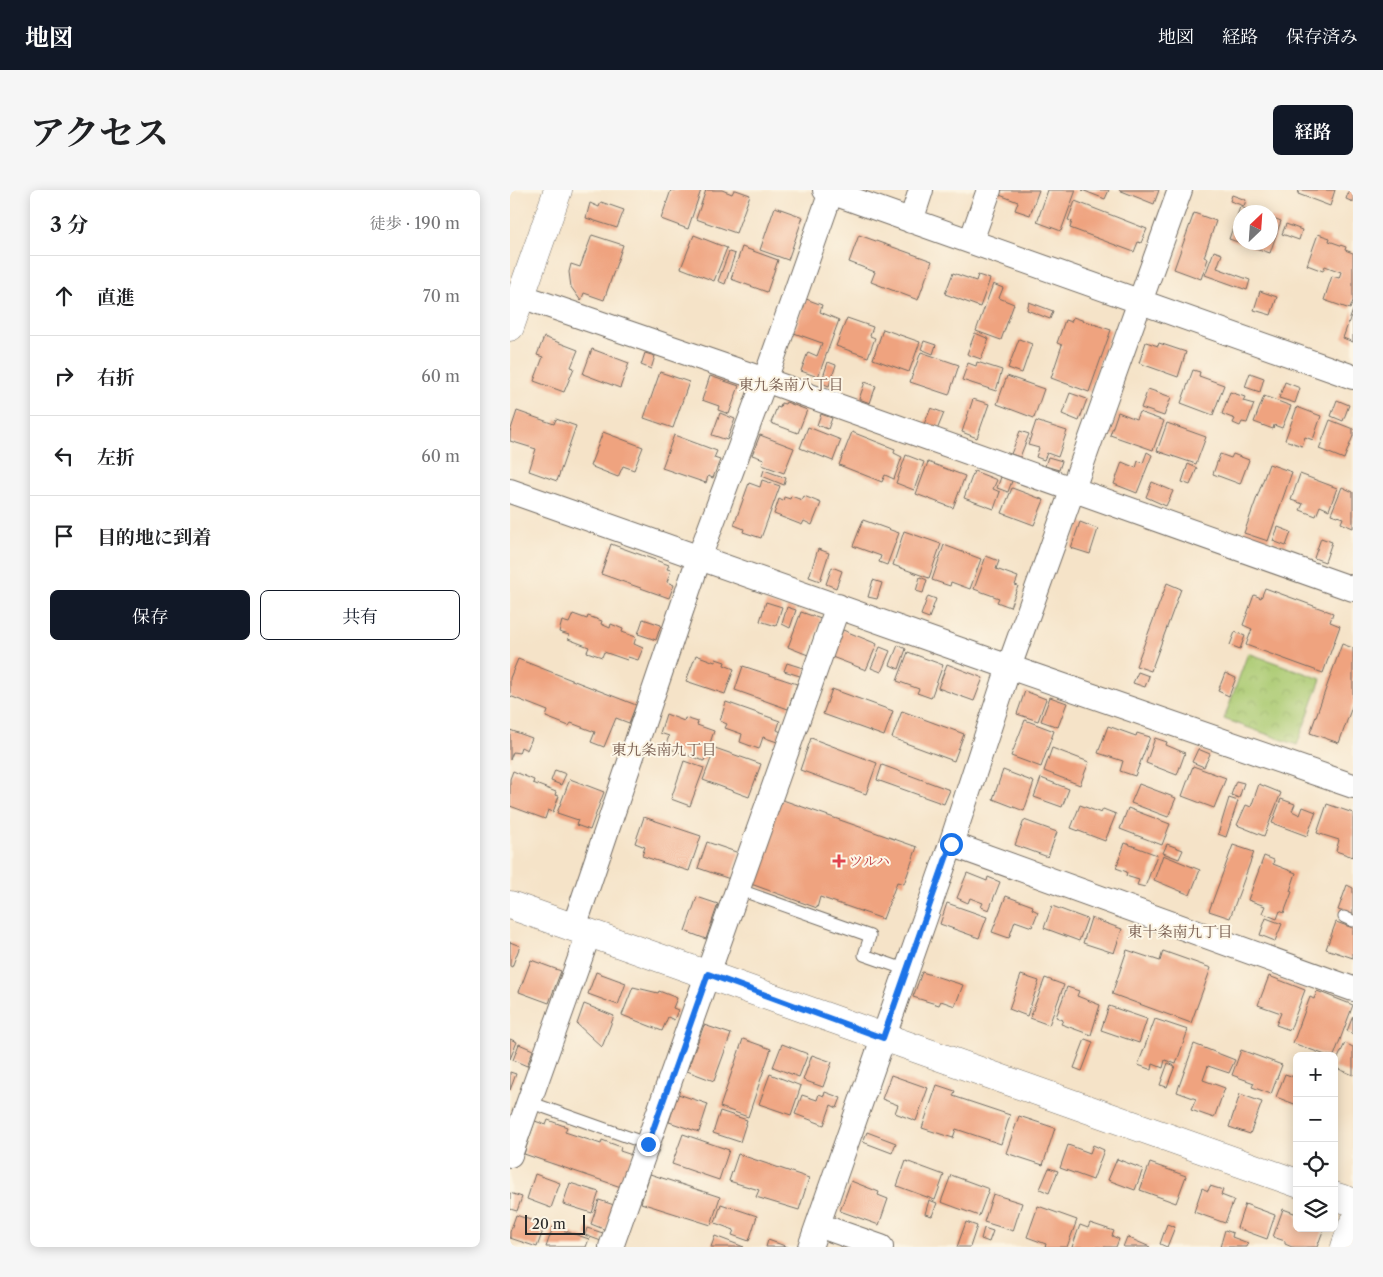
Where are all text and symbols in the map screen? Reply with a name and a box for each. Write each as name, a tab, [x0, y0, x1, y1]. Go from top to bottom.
text: 地図	[25, 23, 73, 52]
text: 地図	[1158, 26, 1194, 48]
text: 経路	[1222, 26, 1258, 48]
text: 保存済み	[1286, 26, 1358, 48]
button: 経路	[1273, 105, 1353, 155]
text: アクセス	[30, 111, 169, 154]
north arrow	[1233, 205, 1278, 250]
text: 3 分	[50, 212, 88, 237]
text: 徒歩 · 190 m	[370, 213, 460, 233]
icon: ahead	[50, 282, 78, 310]
text: 直進	[97, 286, 135, 309]
text: 70 m	[423, 286, 460, 306]
icon: right	[50, 362, 78, 390]
text: 右折	[97, 366, 135, 389]
text: 60 m	[421, 366, 460, 386]
district label: 東九条南八丁目	[738, 375, 844, 394]
icon: left	[50, 442, 78, 470]
text: 左折	[97, 446, 135, 469]
text: 60 m	[421, 446, 460, 466]
icon: arrive	[50, 522, 78, 550]
text: 目的地に到着	[97, 526, 211, 549]
button: 保存	[50, 590, 250, 640]
button: 共有	[260, 590, 460, 640]
district label: 東九条南九丁目	[611, 740, 717, 759]
route start	[940, 833, 963, 856]
place label: ツルハ	[849, 852, 890, 870]
marker: ツルハ	[833, 855, 845, 867]
district label: 東十条南九丁目	[1127, 922, 1233, 941]
map controls	[1293, 1052, 1338, 1232]
button: +	[1293, 1052, 1338, 1097]
button: −	[1293, 1097, 1338, 1142]
route end	[637, 1133, 660, 1156]
button: locate	[1293, 1142, 1338, 1187]
button: layers	[1293, 1187, 1338, 1232]
scale bar	[525, 1212, 585, 1235]
text: 20 m	[532, 1215, 566, 1233]

